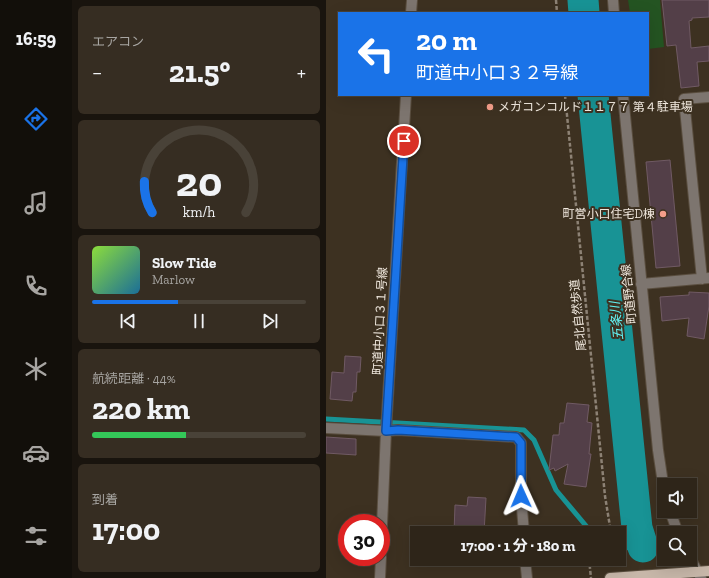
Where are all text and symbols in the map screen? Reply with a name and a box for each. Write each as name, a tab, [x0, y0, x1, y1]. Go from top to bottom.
text: 20 m	[416, 24, 477, 57]
text: 16:59	[16, 28, 56, 50]
icon: left	[350, 28, 402, 80]
text: エアコン	[92, 34, 144, 49]
text: 21.5°	[169, 54, 230, 90]
text: −	[92, 59, 102, 86]
text: +	[297, 59, 306, 86]
text: 町道中小口３２号線	[416, 62, 578, 84]
place label: メガコンコルド１１７７ 第４駐車場	[498, 100, 693, 114]
marker: メガコンコルド１１７７ 第４駐車場	[485, 102, 495, 112]
icon: directions	[22, 105, 50, 133]
pin	[387, 124, 421, 158]
icon: arrive	[393, 130, 415, 152]
text: 20	[176, 156, 222, 206]
icon: music	[22, 189, 50, 217]
text: km/h	[183, 203, 215, 220]
place label: 町営小口住宅D棟	[563, 207, 655, 221]
marker: 町営小口住宅D棟	[658, 209, 668, 219]
text: Slow Tide	[152, 254, 216, 272]
street label: 町道野合線	[619, 263, 639, 325]
street label: 町道中小口３１号線	[370, 267, 390, 375]
icon: phone	[22, 272, 50, 300]
text: Marlow	[152, 272, 195, 287]
street label: 尾北自然歩道	[567, 278, 589, 352]
water label: 五条川	[607, 299, 626, 341]
icon: previous	[117, 310, 139, 332]
icon: pause	[188, 310, 210, 332]
icon: next	[259, 310, 281, 332]
icon: climate	[22, 355, 50, 383]
text: 航続距離 · 44%	[92, 371, 176, 386]
text: 220 km	[92, 391, 190, 427]
icon: car	[22, 439, 50, 467]
position arrow	[500, 475, 542, 517]
map controls	[657, 478, 697, 566]
button: sound	[657, 478, 697, 518]
text: 到着	[92, 492, 118, 507]
text: 17:00	[92, 512, 160, 548]
speed limit sign: 30	[338, 514, 390, 566]
icon: filters	[22, 522, 50, 550]
button: search	[657, 526, 697, 566]
text: 17:00 · 1 分 · 180 m	[461, 537, 575, 555]

